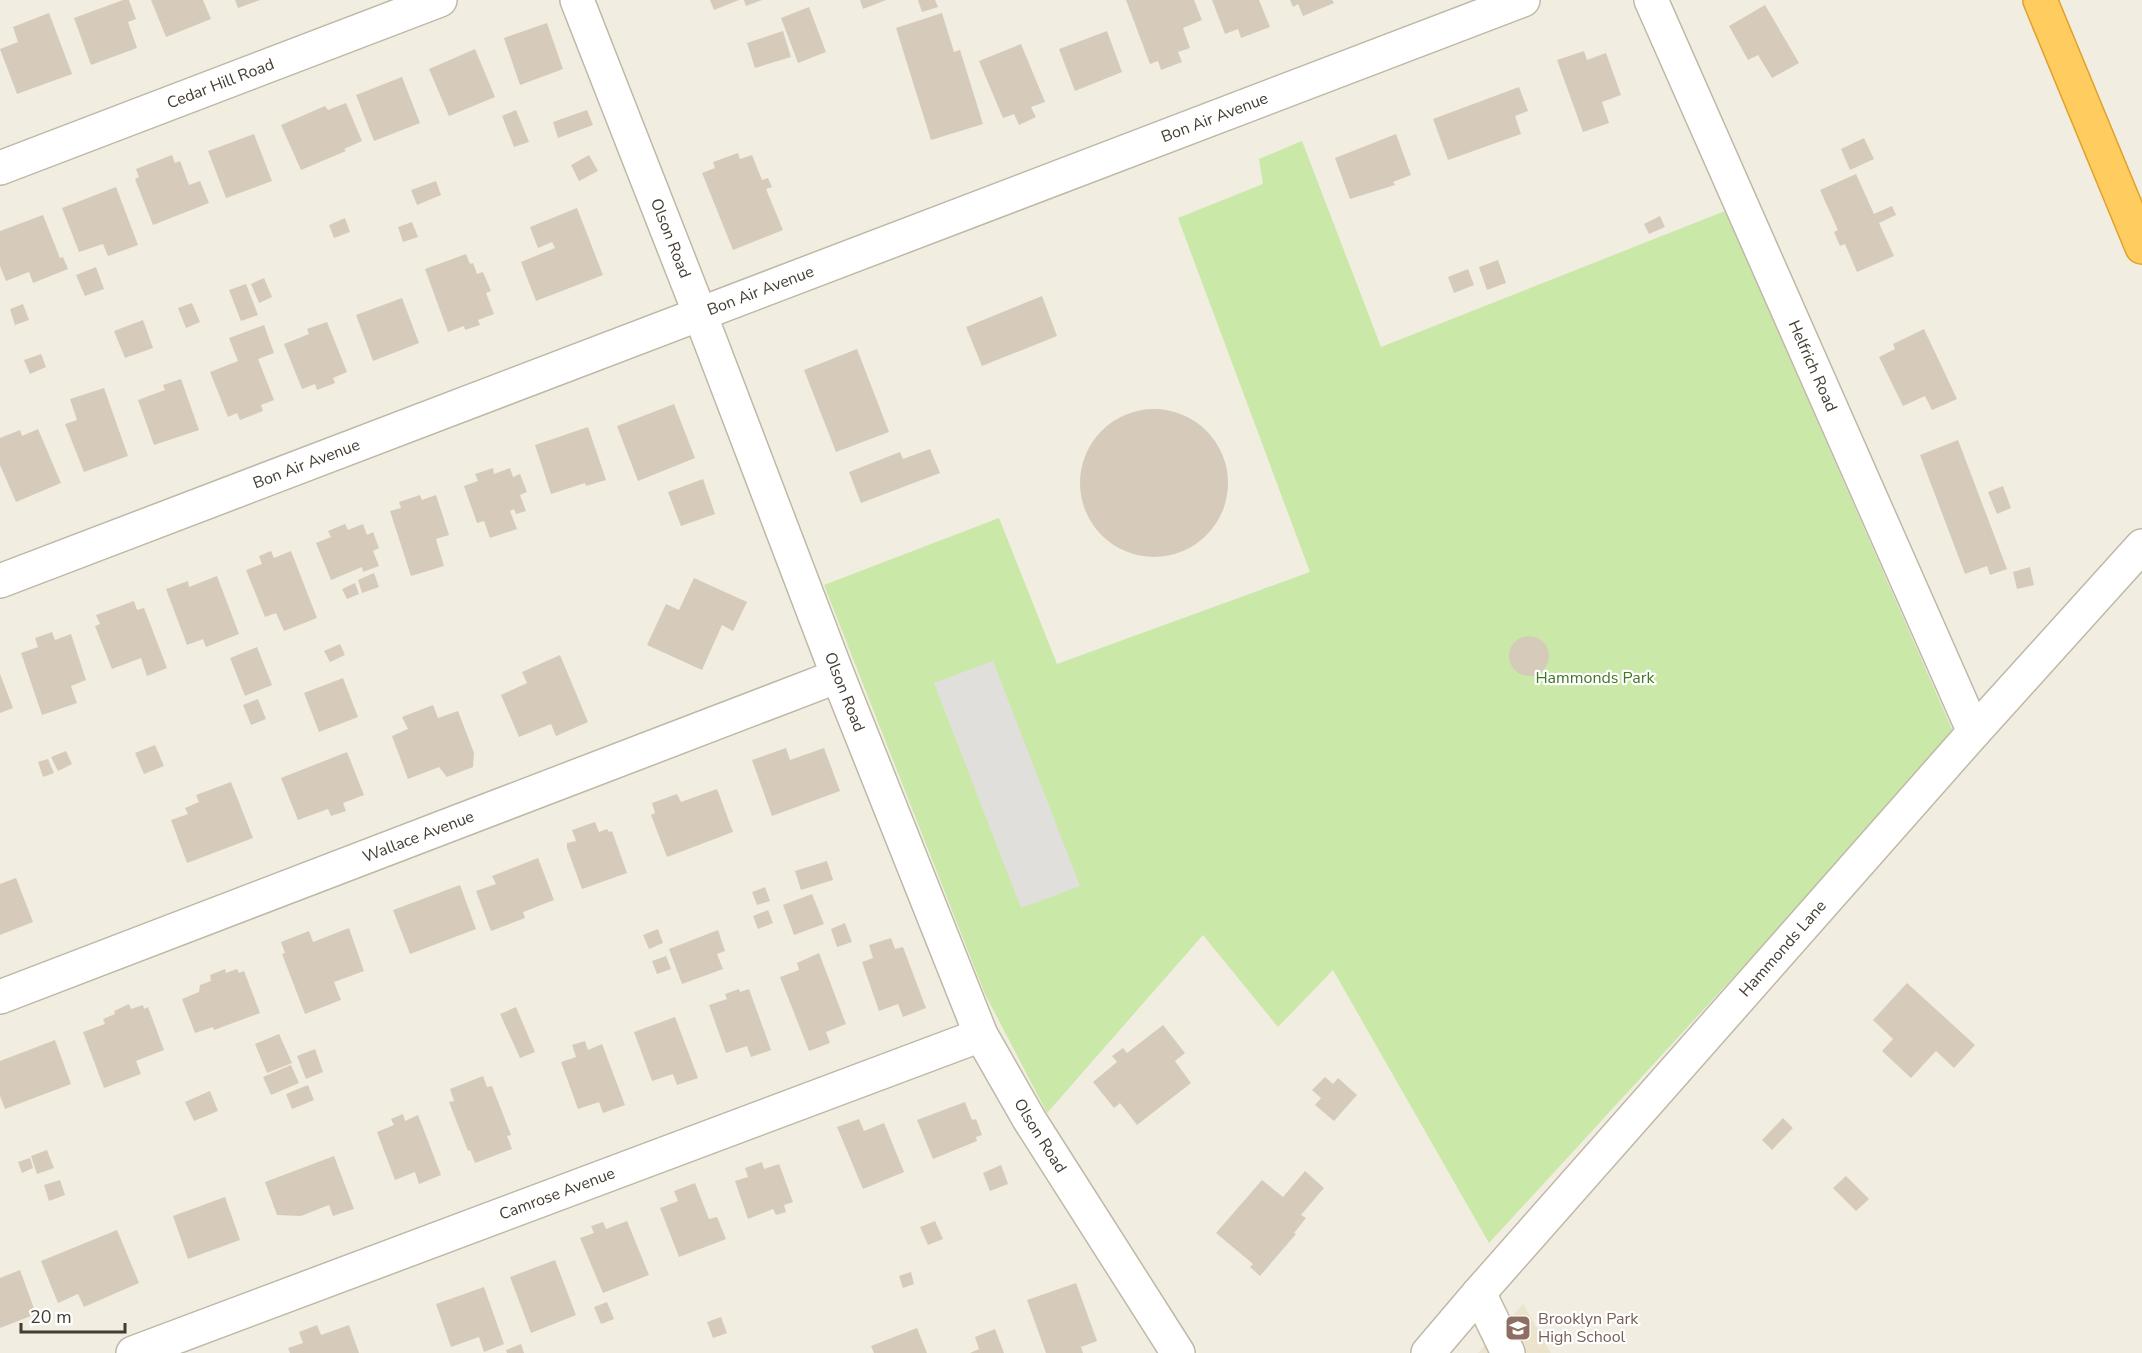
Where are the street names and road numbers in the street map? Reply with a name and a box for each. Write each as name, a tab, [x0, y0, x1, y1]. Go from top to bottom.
street label: Cedar Hill Road	[164, 53, 277, 114]
street label: Bon Air Avenue	[1158, 87, 1271, 148]
street label: Olson Road	[645, 195, 696, 281]
street label: Bon Air Avenue	[704, 261, 817, 321]
street label: Helfrich Road	[1783, 317, 1842, 415]
street label: Bon Air Avenue	[250, 434, 363, 494]
street label: Olson Road	[819, 649, 870, 735]
street label: Wallace Avenue	[360, 805, 477, 868]
street label: Hammonds Lane	[1734, 896, 1831, 1002]
street label: Olson Road	[1009, 1095, 1072, 1177]
street label: Camrose Avenue	[496, 1162, 618, 1226]

